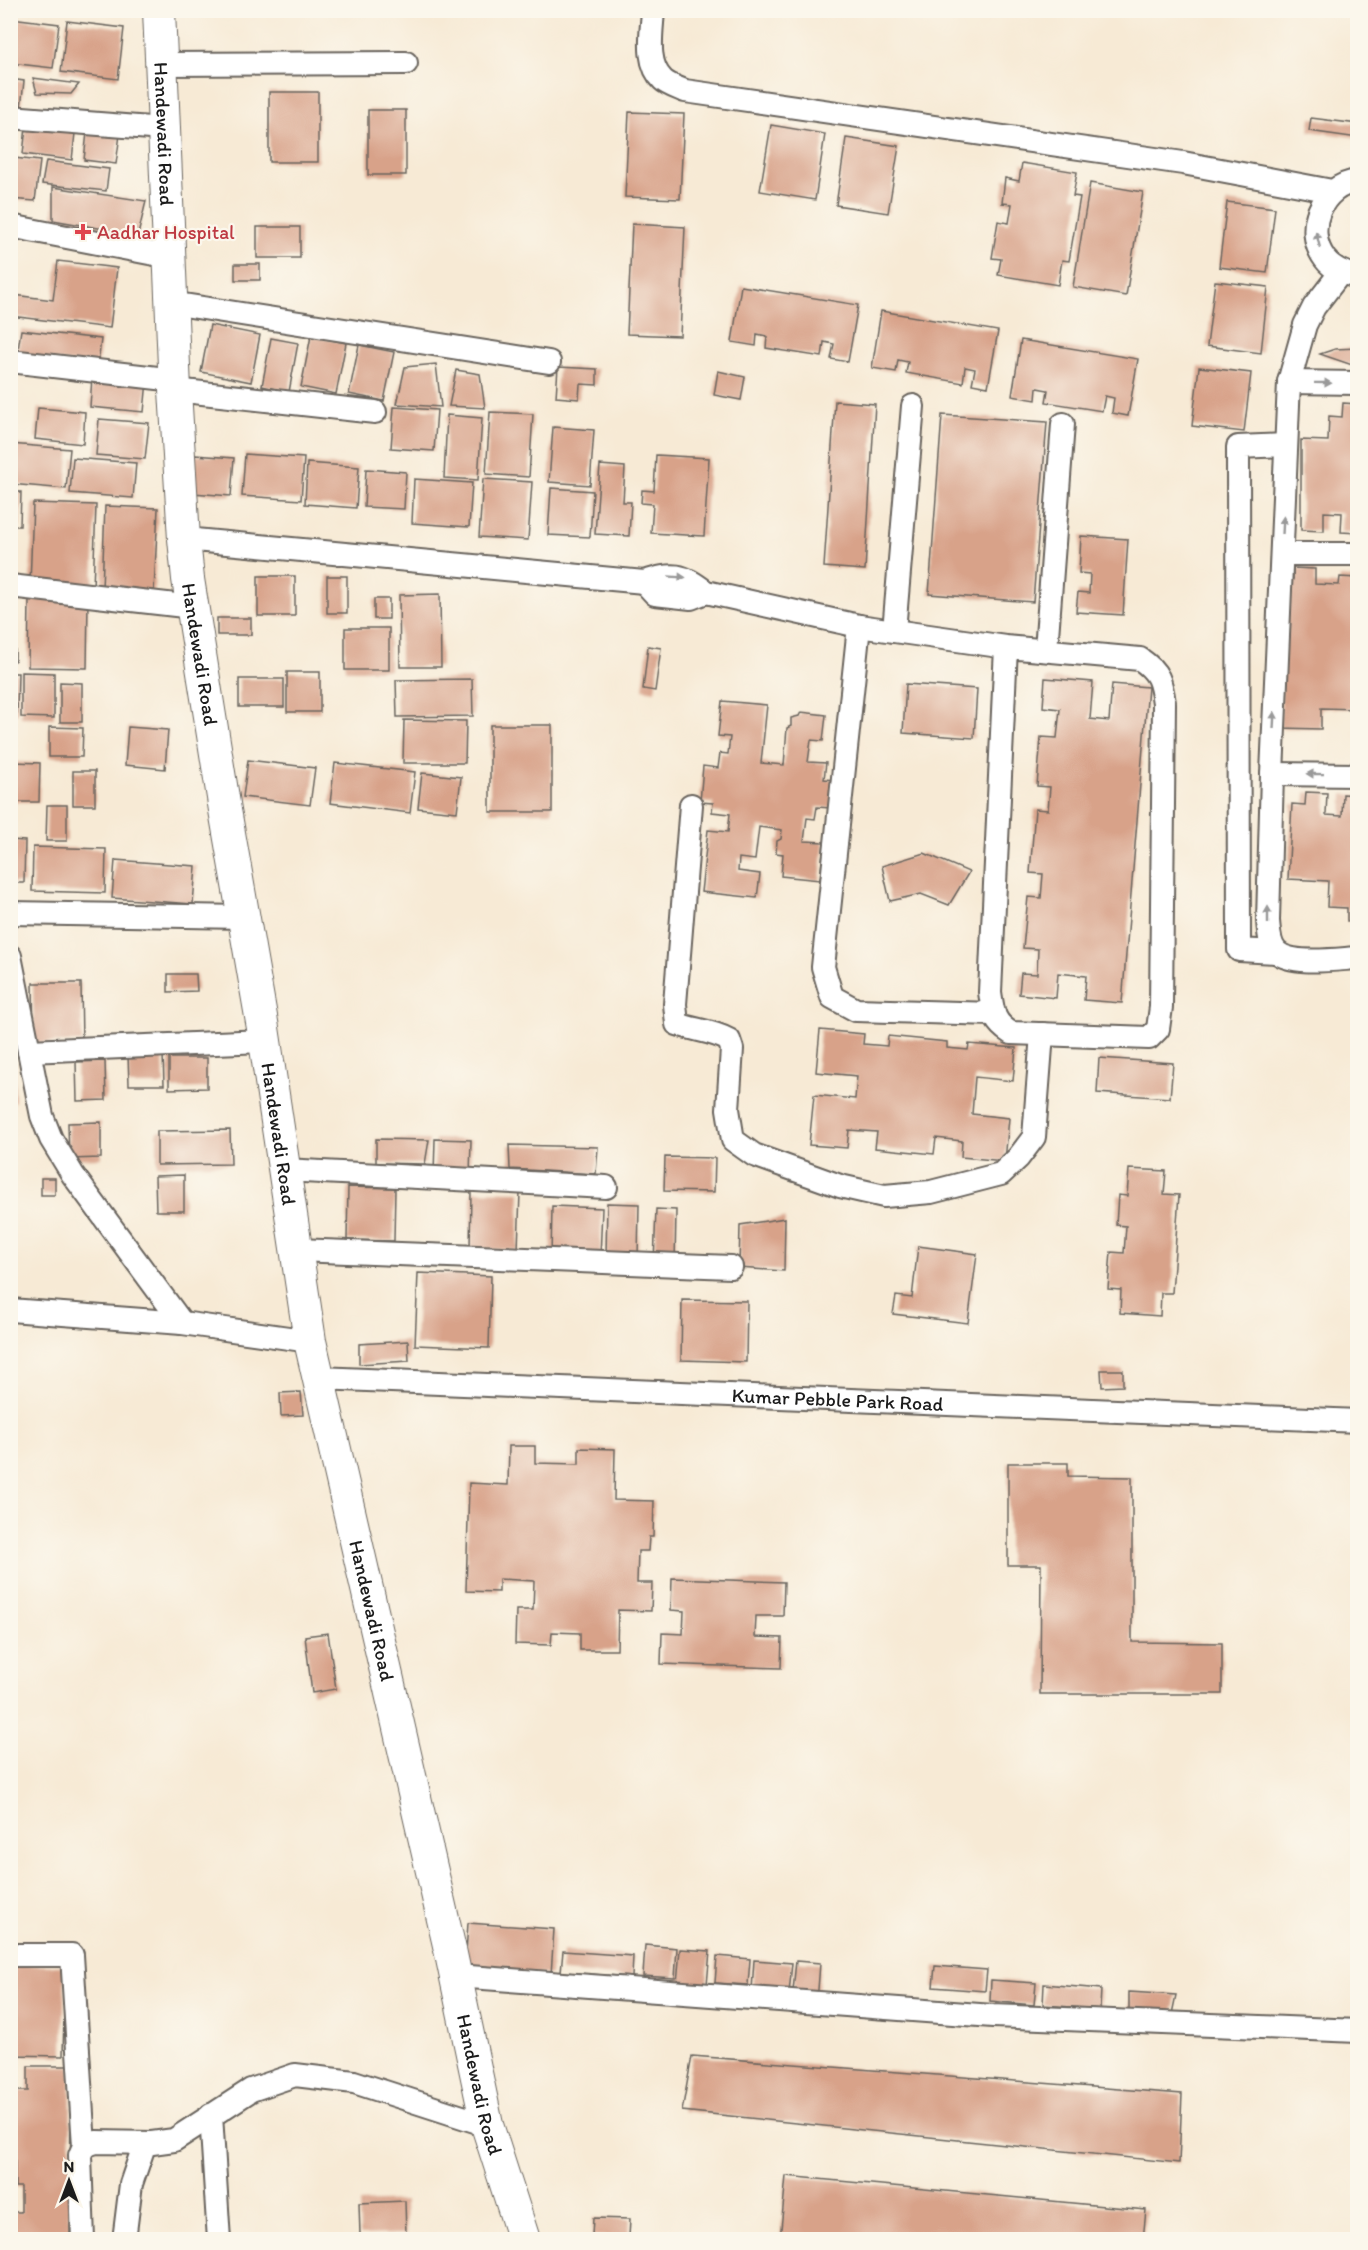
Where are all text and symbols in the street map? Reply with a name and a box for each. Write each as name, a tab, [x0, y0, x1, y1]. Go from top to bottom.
street label: Handewadi Road	[149, 62, 179, 207]
place label: Aadhar Hospital	[97, 220, 235, 244]
marker: Aadhar Hospital	[74, 223, 92, 241]
one-way arrow	[1312, 231, 1322, 249]
one-way arrow	[1314, 378, 1333, 388]
one-way arrow	[1278, 516, 1287, 535]
one-way arrow	[668, 573, 687, 582]
street label: Handewadi Road	[177, 581, 223, 727]
one-way arrow	[1269, 711, 1278, 730]
one-way arrow	[1305, 769, 1324, 779]
one-way arrow	[1263, 905, 1273, 924]
street label: Handewadi Road	[256, 1061, 301, 1207]
street label: Kumar Pebble Park Road	[731, 1383, 944, 1416]
street label: Handewadi Road	[344, 1538, 400, 1683]
street label: Handewadi Road	[452, 2012, 508, 2158]
north arrow	[39, 2151, 99, 2211]
text: N	[64, 2157, 74, 2176]

